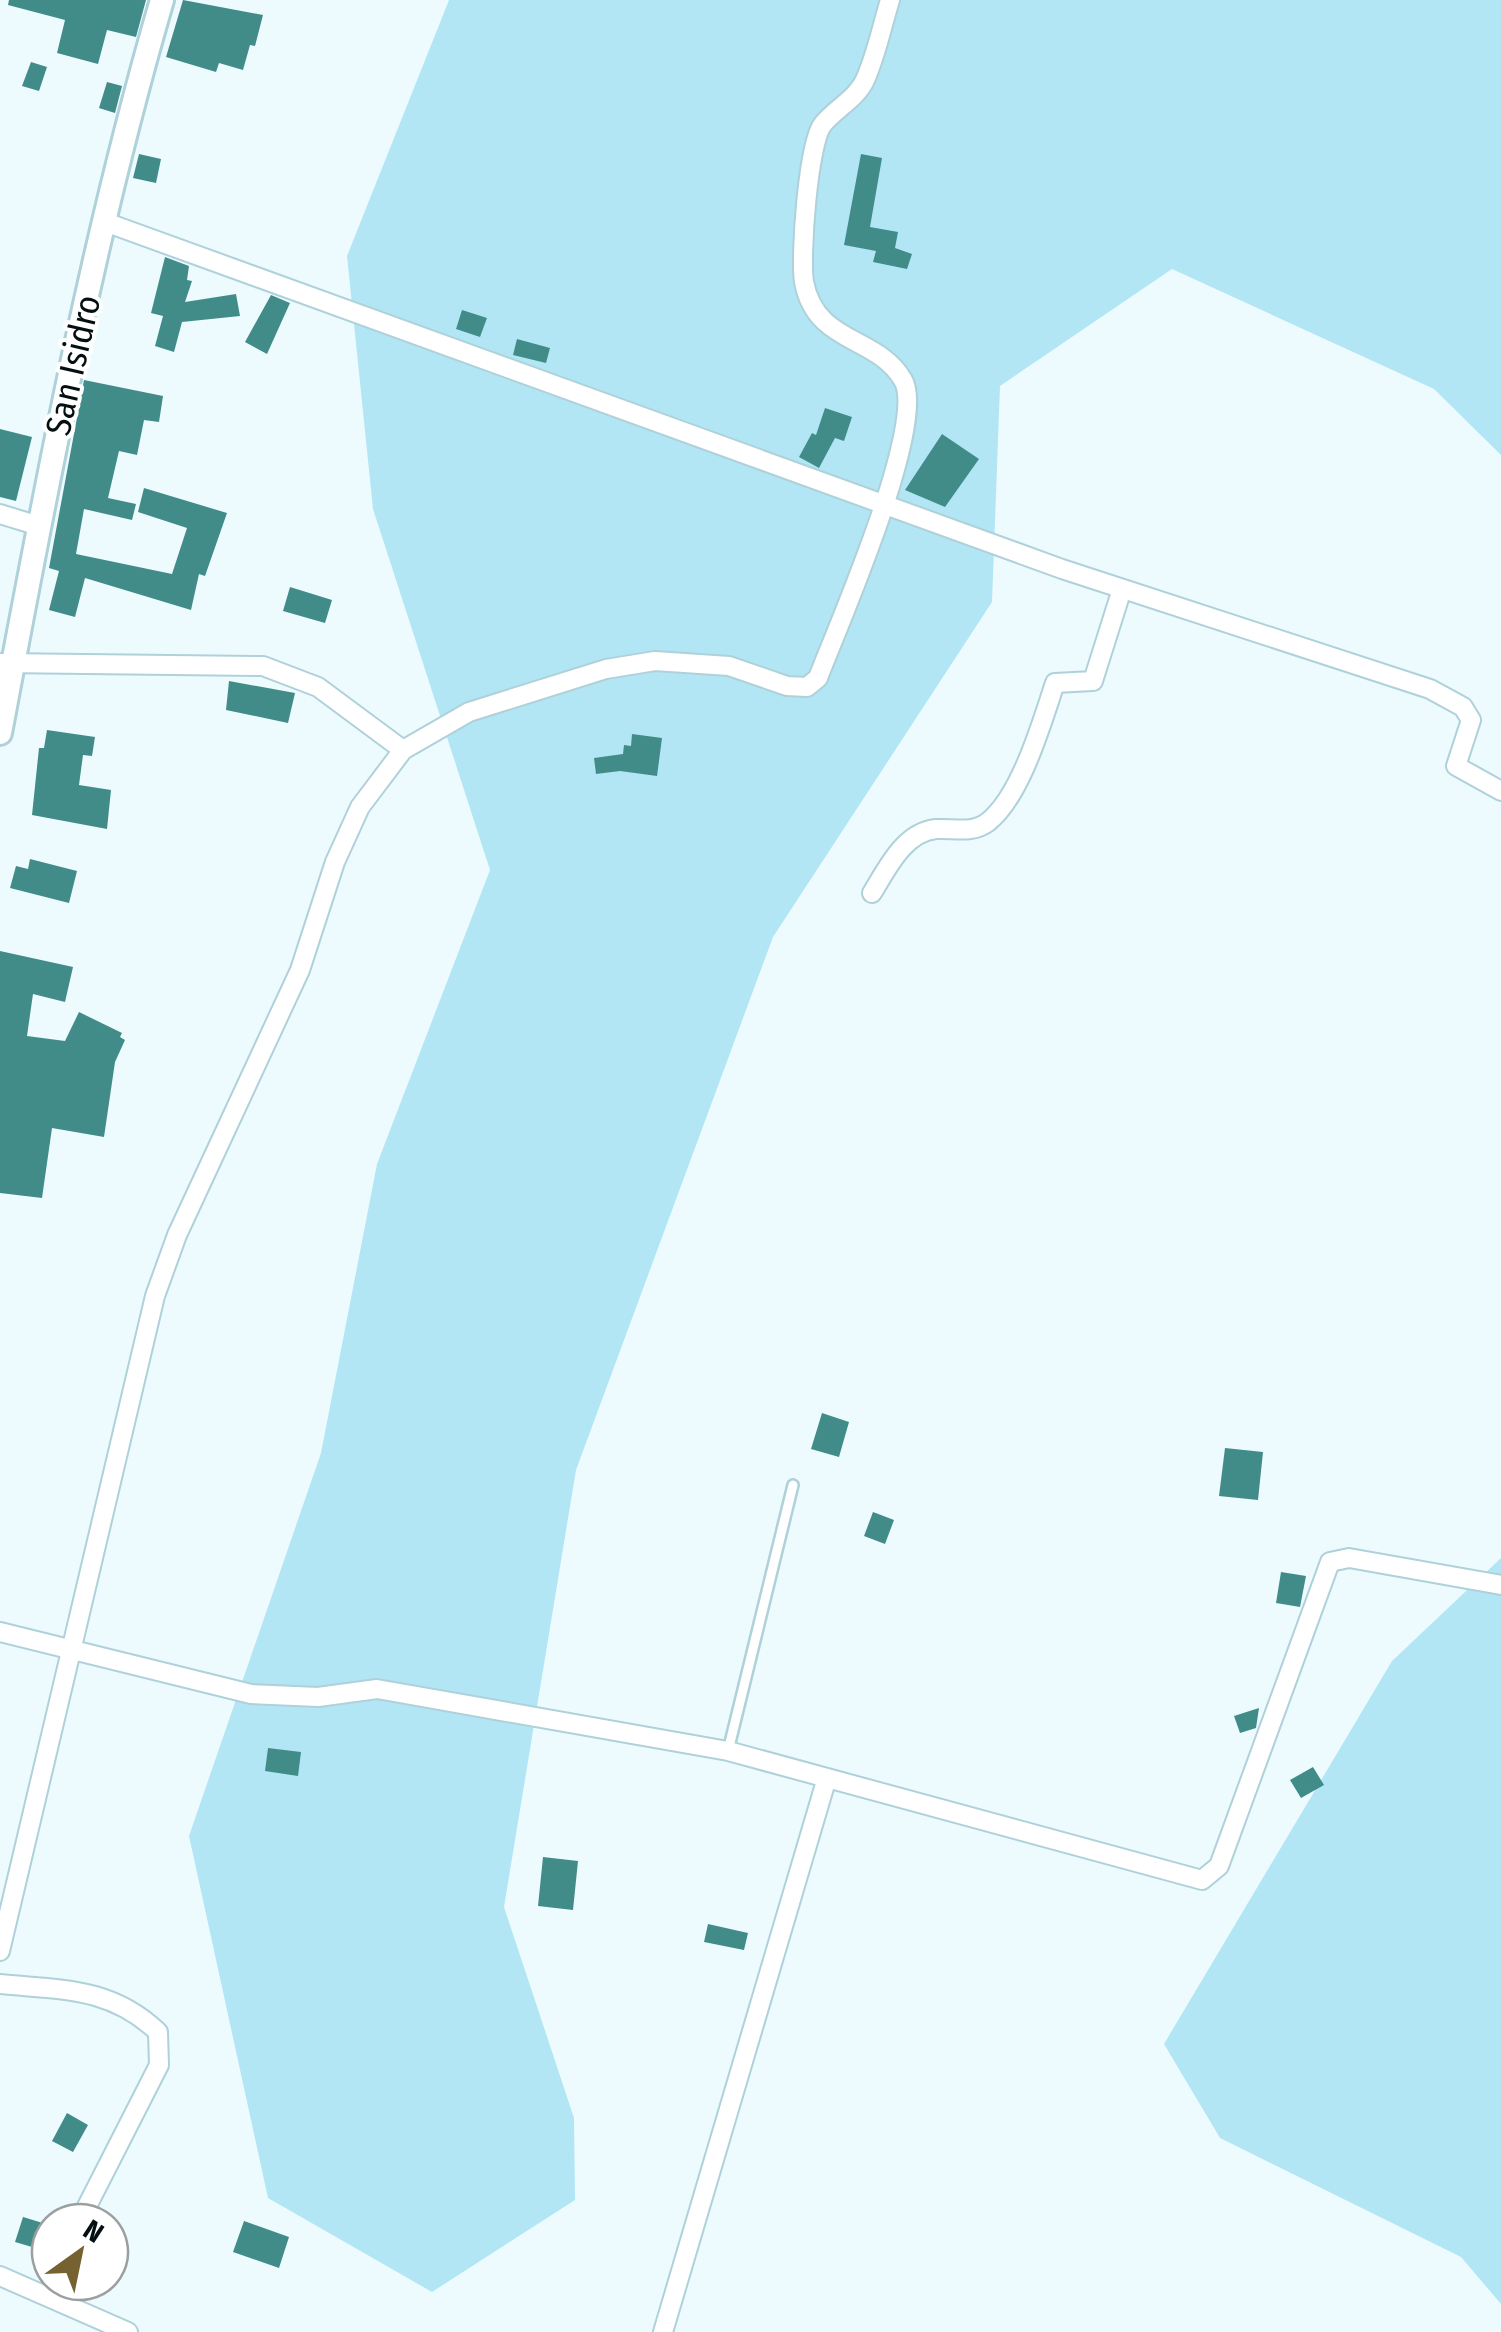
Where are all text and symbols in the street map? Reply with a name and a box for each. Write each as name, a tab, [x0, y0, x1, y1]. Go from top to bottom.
street label: San Isidro	[37, 291, 109, 439]
north arrow	[30, 2202, 130, 2302]
text: N	[77, 2213, 109, 2250]

